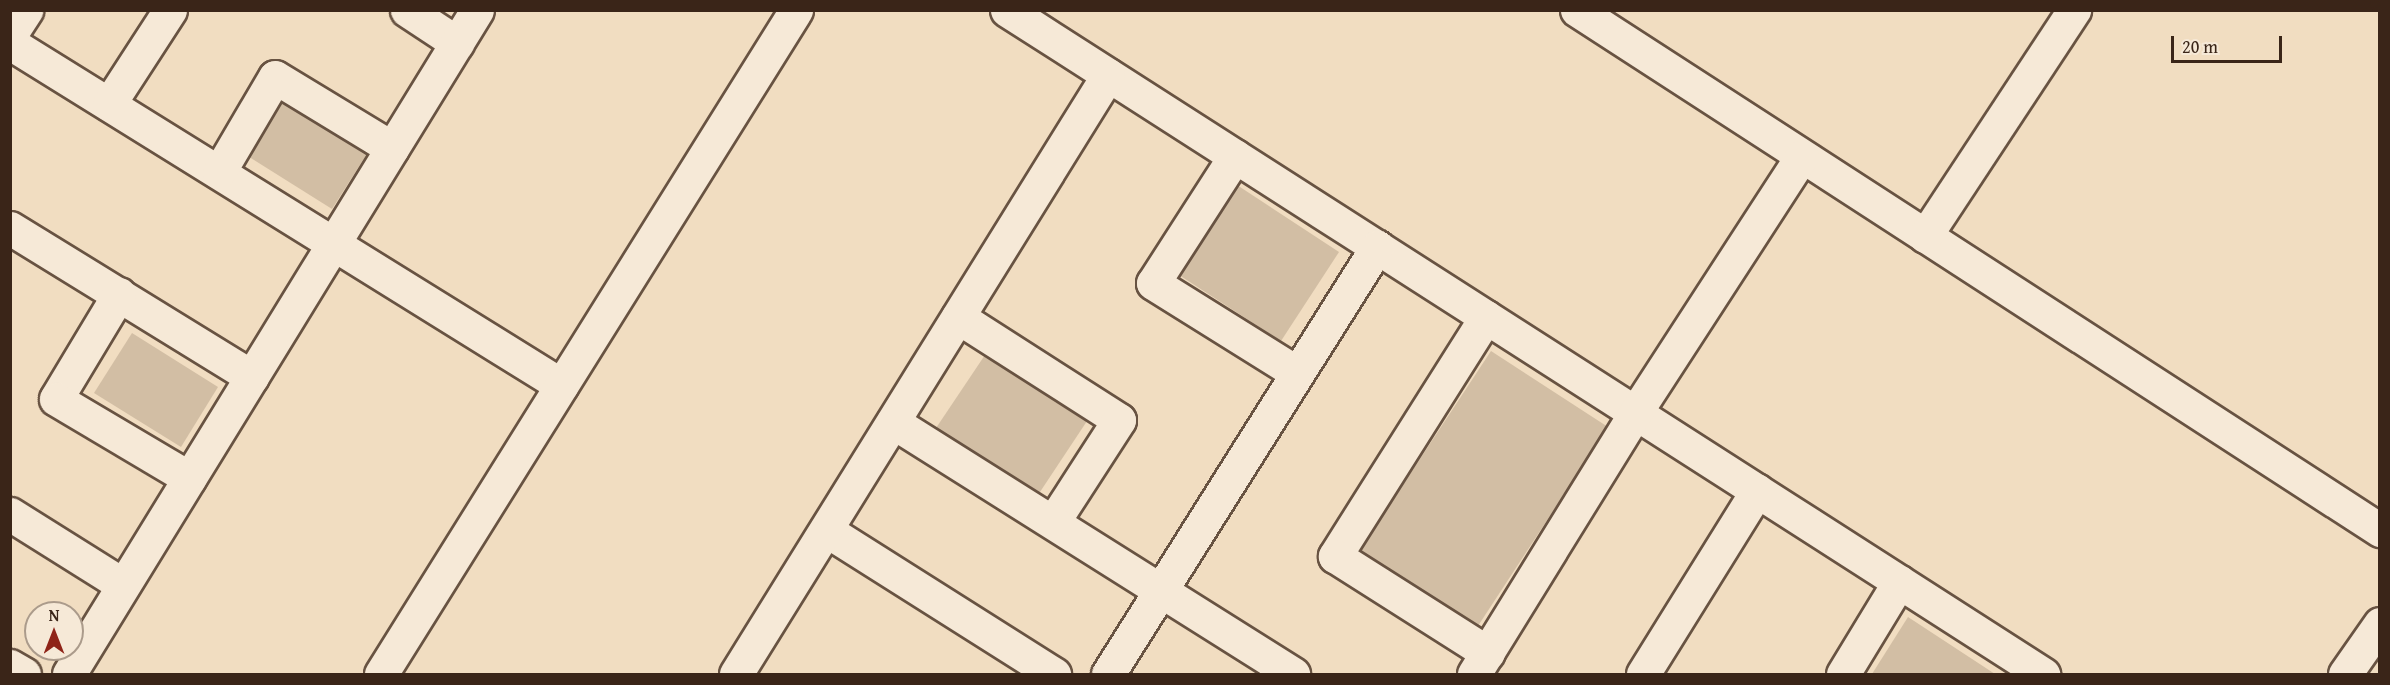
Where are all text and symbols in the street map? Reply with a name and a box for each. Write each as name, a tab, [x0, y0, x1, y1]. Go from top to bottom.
scale bar	[2174, 24, 2285, 62]
text: 20 m	[2182, 33, 2218, 60]
north arrow	[24, 601, 84, 661]
text: N	[49, 603, 59, 627]

